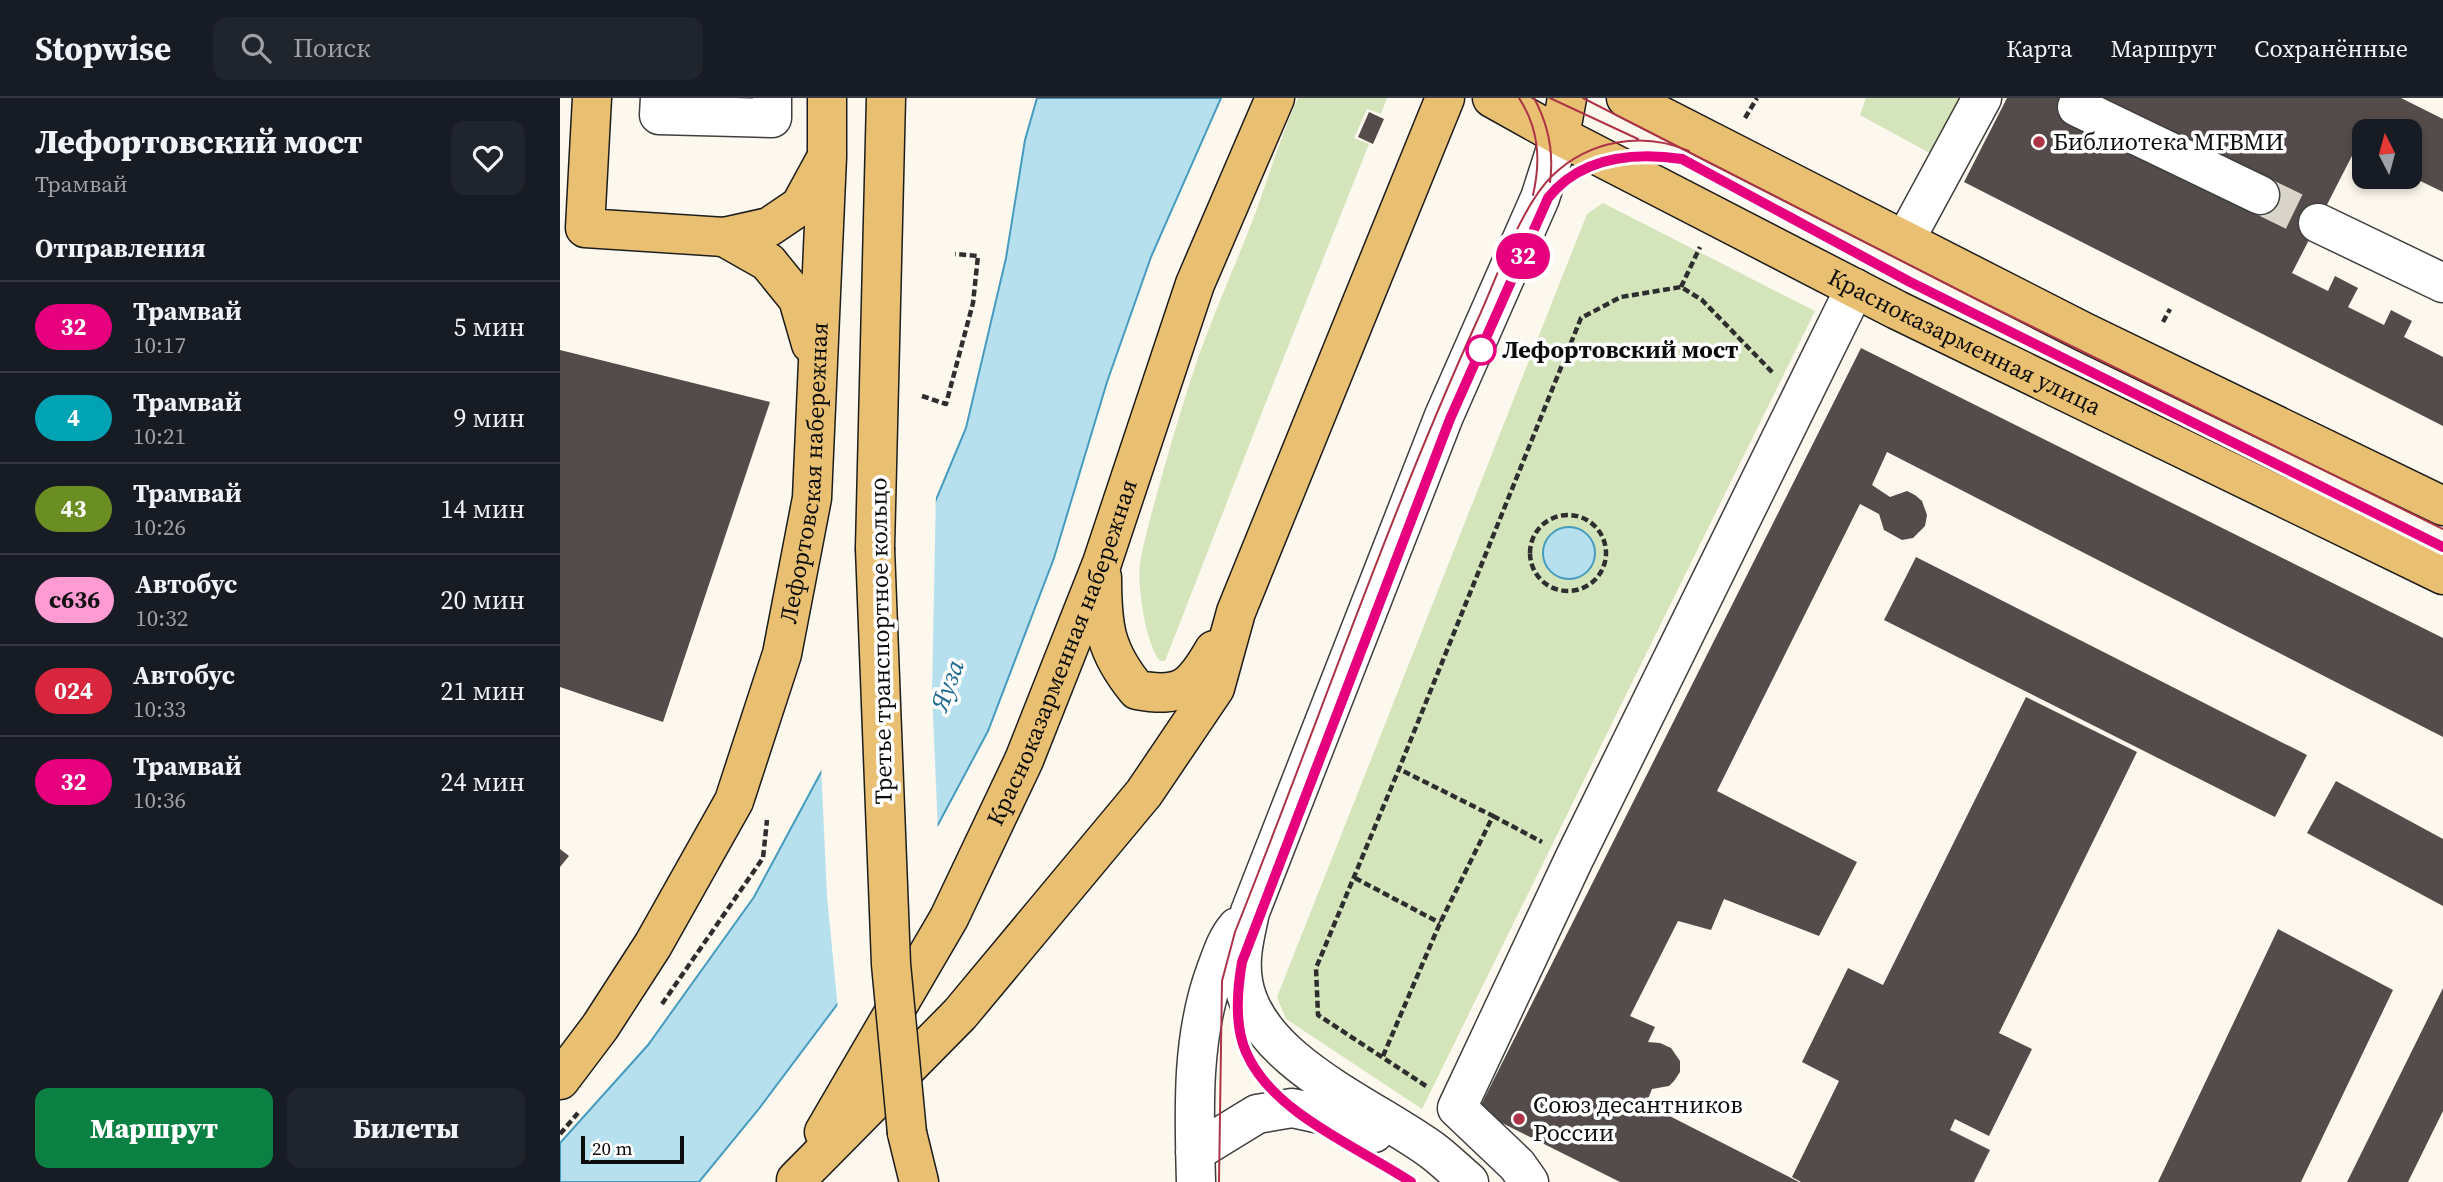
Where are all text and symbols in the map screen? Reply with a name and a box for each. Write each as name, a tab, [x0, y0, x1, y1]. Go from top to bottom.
search box	[213, 17, 703, 80]
text: Stopwise	[35, 26, 171, 71]
icon: search	[237, 29, 275, 67]
text: Поиск	[293, 30, 371, 66]
text: Карта	[2006, 32, 2072, 65]
text: Маршрут	[2110, 32, 2216, 65]
text: Сохранённые	[2254, 32, 2408, 65]
text: Лефортовский мост	[35, 119, 362, 164]
north arrow	[2352, 119, 2422, 189]
map controls	[2352, 119, 2422, 189]
button: heart	[451, 121, 525, 195]
place label: Библиотека МГВМИ	[2053, 125, 2284, 158]
marker: Библиотека МГВМИ	[2031, 134, 2047, 150]
text: Трамвай	[35, 168, 128, 200]
text: Отправления	[35, 230, 206, 266]
line badge: 32	[1492, 233, 1555, 279]
text: 32	[1510, 239, 1536, 272]
street label: Красноказарменная улица	[1823, 260, 2108, 423]
text: Трамвай	[133, 293, 242, 329]
text: 5 мин	[453, 309, 525, 345]
text: 32	[60, 310, 87, 343]
street label: Лефортовская набережная	[771, 321, 836, 626]
text: 10:17	[133, 329, 186, 361]
place label: Лефортовский мост	[1502, 333, 1738, 366]
marker: Лефортовский мост	[1466, 335, 1496, 365]
text: Трамвай	[133, 384, 242, 420]
text: 9 мин	[453, 400, 525, 436]
text: 4	[67, 401, 80, 434]
text: 10:21	[133, 420, 186, 452]
text: Трамвай	[133, 475, 242, 511]
street label: Красноказарменная набережная	[978, 475, 1145, 831]
street label: Третье транспортное кольцо	[861, 477, 900, 805]
text: 14 мин	[440, 491, 525, 527]
text: 43	[60, 492, 87, 525]
text: 10:26	[133, 511, 186, 543]
text: Автобус	[135, 566, 237, 602]
text: 20 мин	[440, 582, 525, 618]
text: с636	[49, 583, 100, 616]
text: 10:32	[135, 602, 188, 634]
water label: Яуза	[921, 654, 973, 717]
text: Автобус	[133, 657, 235, 693]
text: 21 мин	[440, 673, 525, 709]
text: 024	[54, 674, 93, 707]
text: 10:33	[133, 693, 186, 725]
text: Трамвай	[133, 748, 242, 784]
text: 24 мин	[440, 764, 525, 800]
text: 32	[60, 765, 87, 798]
text: 10:36	[133, 784, 186, 816]
button: Маршрут	[35, 1088, 273, 1168]
button: Билеты	[287, 1088, 525, 1168]
place label: Союз десантников России	[1533, 1088, 1743, 1149]
marker: Союз десантников России	[1511, 1111, 1527, 1127]
scale bar	[581, 1133, 684, 1165]
text: 20 m	[592, 1135, 633, 1161]

